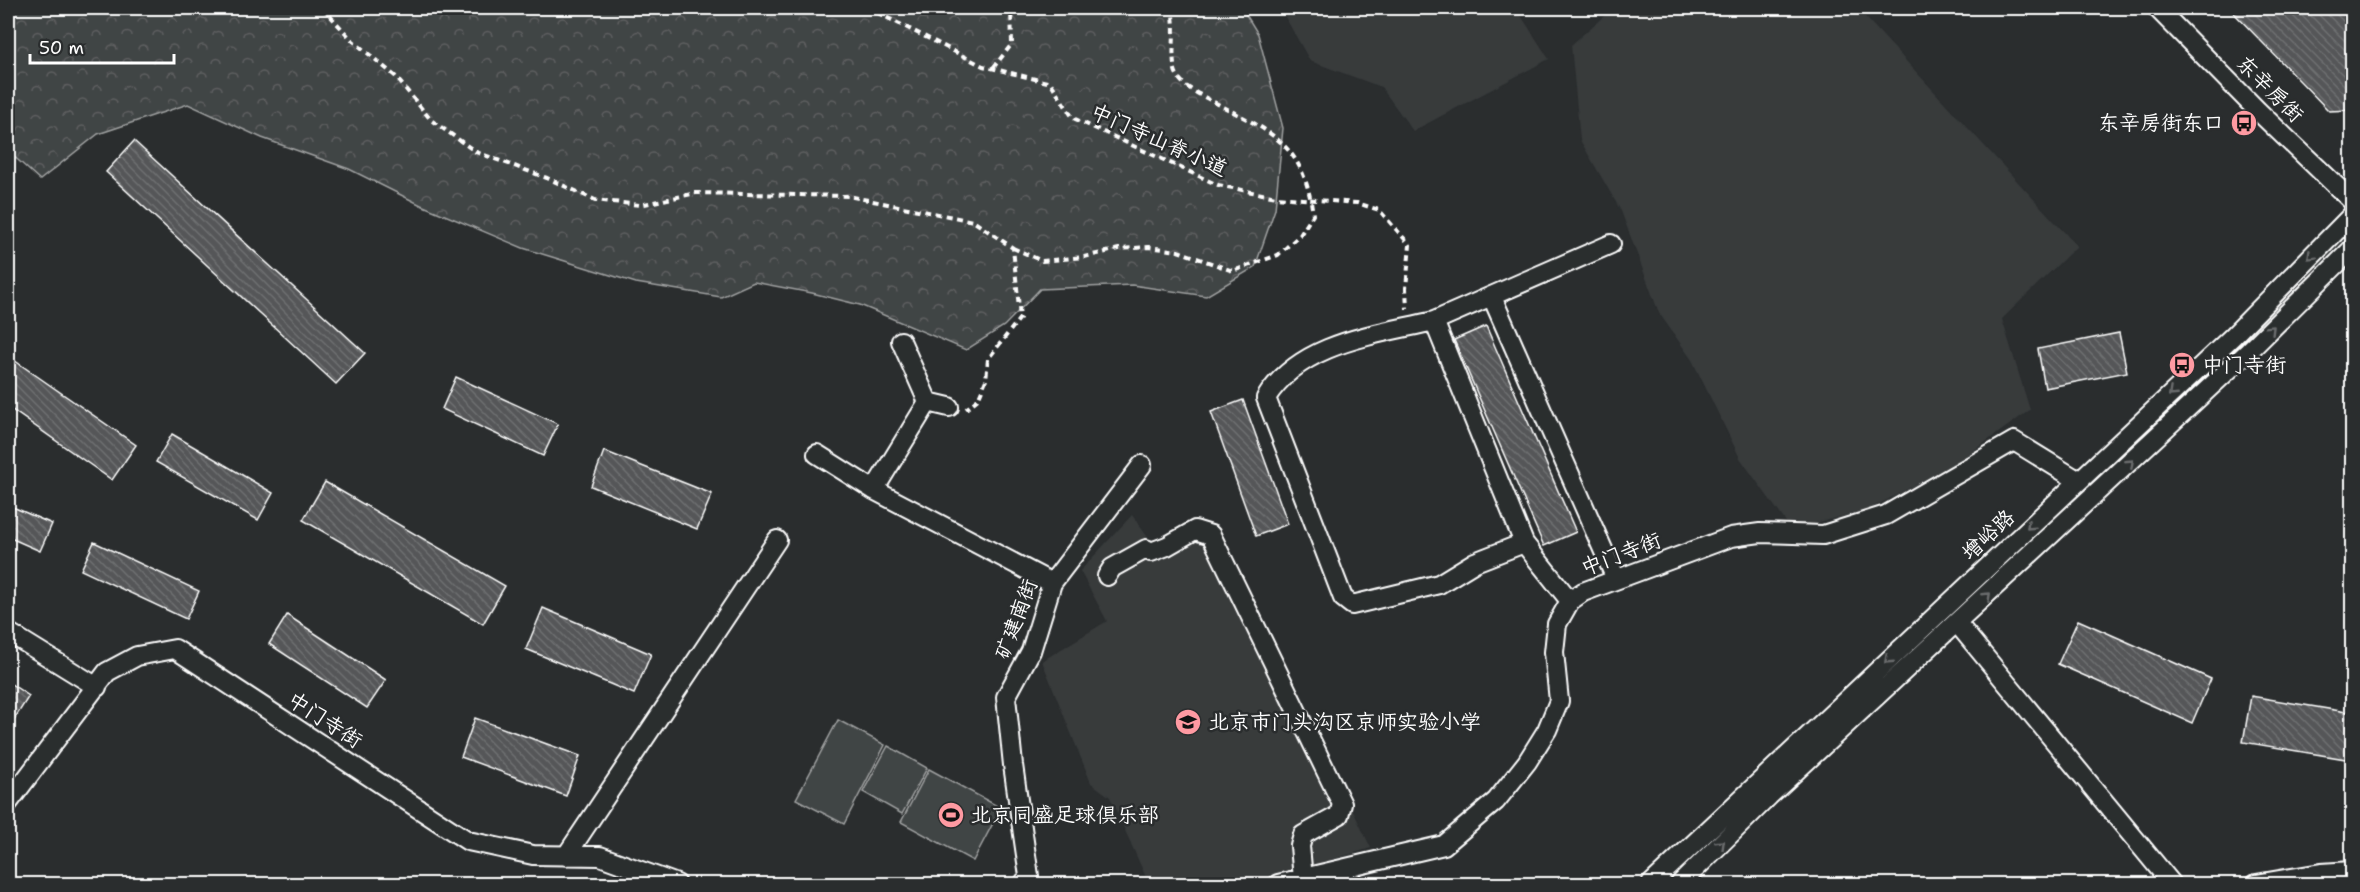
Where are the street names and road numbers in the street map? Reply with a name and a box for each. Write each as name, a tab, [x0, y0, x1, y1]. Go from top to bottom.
street label: 东辛房街	[2230, 49, 2310, 129]
street label: 中门寺山脊小道	[1086, 97, 1232, 183]
street label: 增峪路	[1955, 503, 2021, 567]
street label: 中门寺街	[1577, 526, 1665, 582]
street label: 矿建南街	[988, 575, 1044, 663]
street label: 中门寺街	[282, 685, 368, 755]

